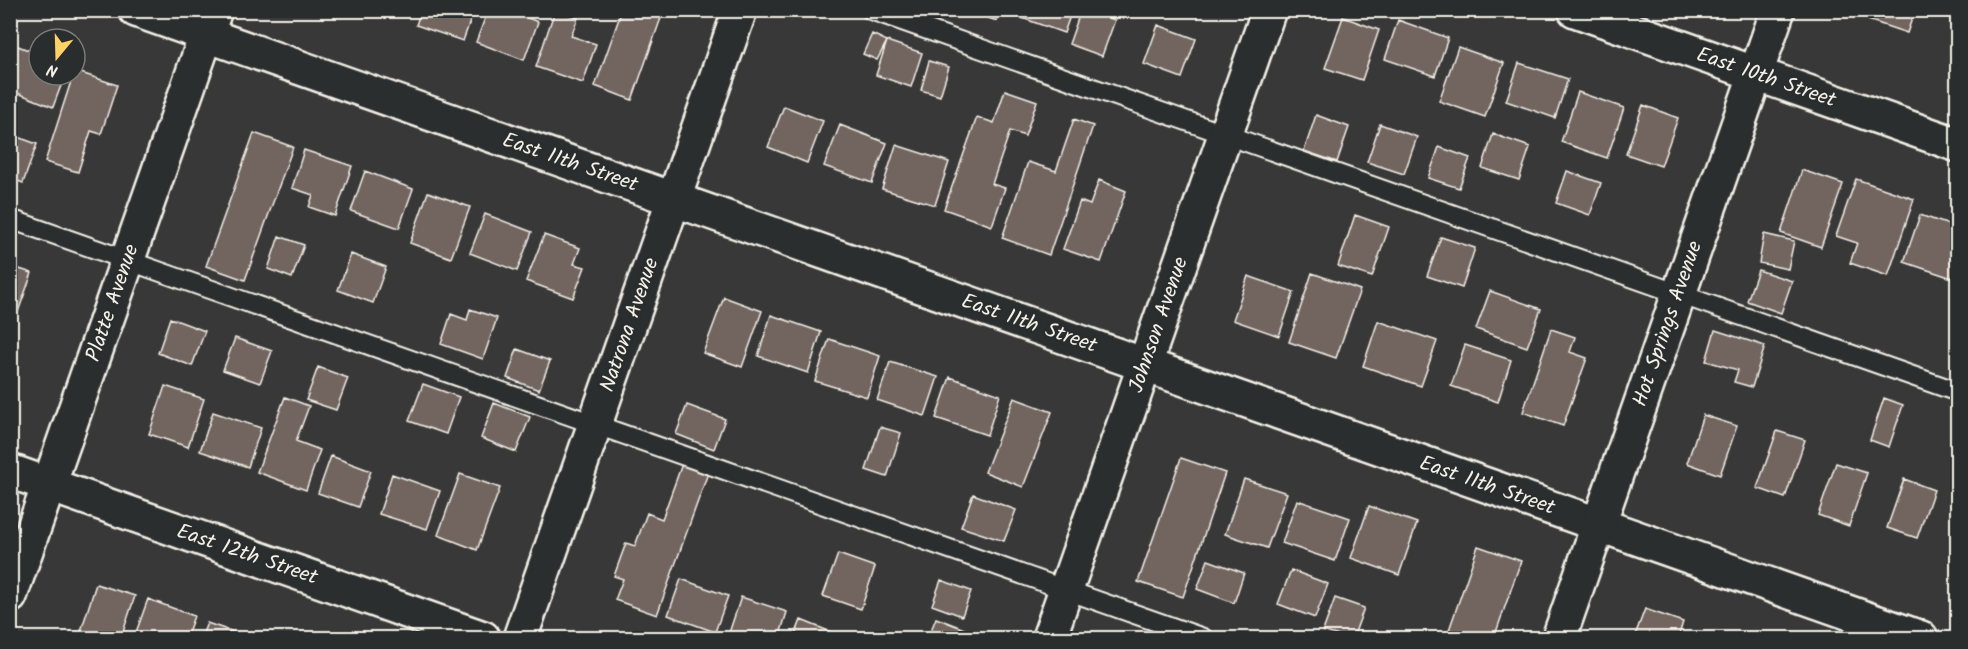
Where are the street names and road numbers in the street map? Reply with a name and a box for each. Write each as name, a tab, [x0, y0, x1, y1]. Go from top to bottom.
street label: East 10th Street	[1692, 39, 1841, 118]
street label: East 11th Street	[498, 124, 643, 202]
street label: Hot Springs Avenue	[1624, 236, 1712, 411]
street label: Platte Avenue	[77, 239, 149, 366]
street label: Johnson Avenue	[1120, 252, 1198, 397]
street label: Natrona Avenue	[592, 253, 669, 397]
street label: East 11th Street	[957, 285, 1102, 363]
street label: East 11th Street	[1415, 447, 1560, 525]
street label: East 12th Street	[172, 515, 323, 595]

